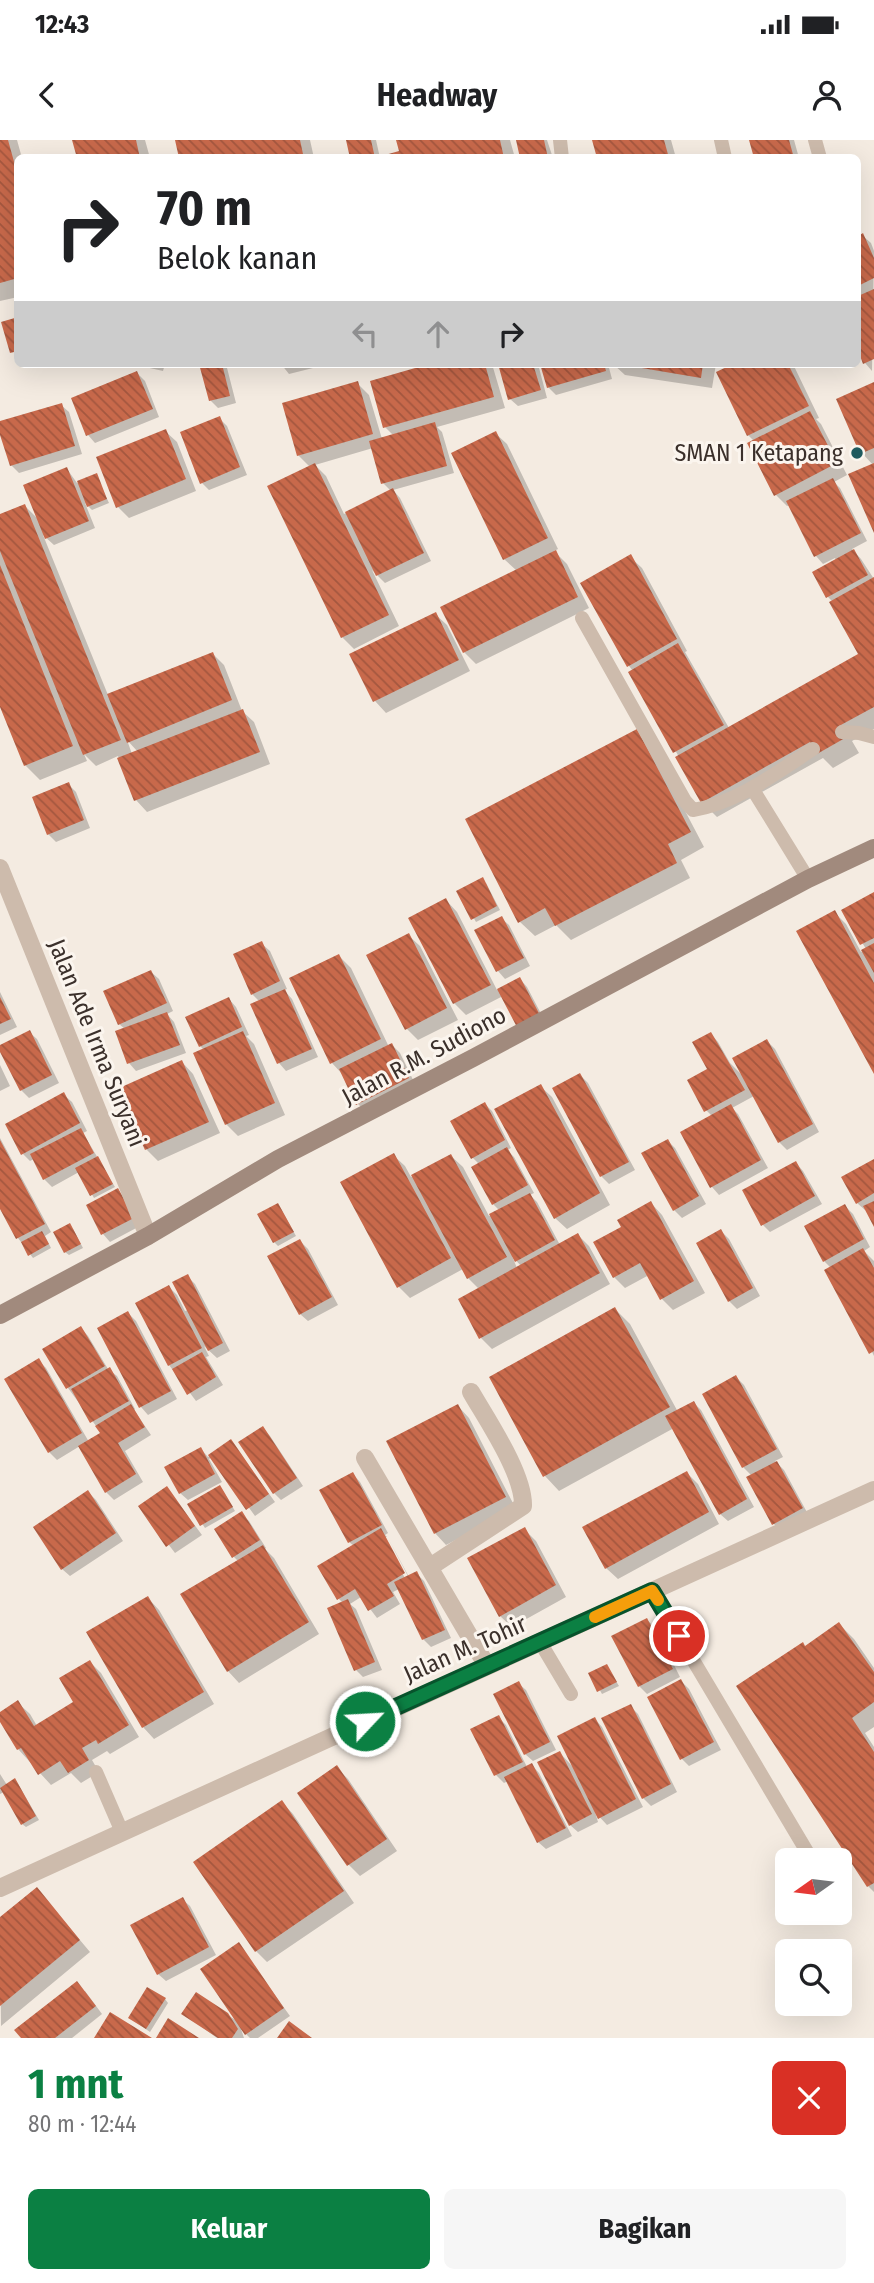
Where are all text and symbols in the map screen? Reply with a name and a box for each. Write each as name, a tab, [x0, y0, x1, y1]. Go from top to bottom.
text: 12:43	[35, 9, 89, 40]
icon: back	[28, 76, 66, 114]
text: Headway	[377, 76, 497, 114]
icon: person	[808, 76, 846, 114]
text: 70 m	[157, 179, 252, 238]
icon: right	[42, 182, 133, 273]
text: Belok kanan	[157, 239, 317, 277]
icon: left	[346, 315, 384, 353]
icon: ahead	[419, 315, 457, 353]
icon: right	[492, 315, 530, 353]
place label: SMAN 1 Ketapang	[675, 439, 844, 467]
marker: SMAN 1 Ketapang	[849, 445, 865, 461]
street label: Jalan Ade Irma Suryani	[43, 935, 151, 1151]
street label: Jalan R.M. Sudiono	[337, 1001, 511, 1111]
pin	[649, 1606, 709, 1666]
street label: Jalan M. Tohir	[399, 1609, 531, 1689]
icon: arrive	[660, 1617, 698, 1655]
position arrow	[328, 1684, 402, 1758]
north arrow	[775, 1848, 852, 1925]
map controls	[775, 1848, 852, 2016]
button: search	[775, 1939, 852, 2016]
text: 1 mnt	[28, 2059, 123, 2109]
button: close	[772, 2061, 846, 2135]
text: 80 m · 12:44	[28, 2110, 136, 2138]
button: Keluar	[28, 2189, 430, 2269]
button: Bagikan	[444, 2189, 846, 2269]

